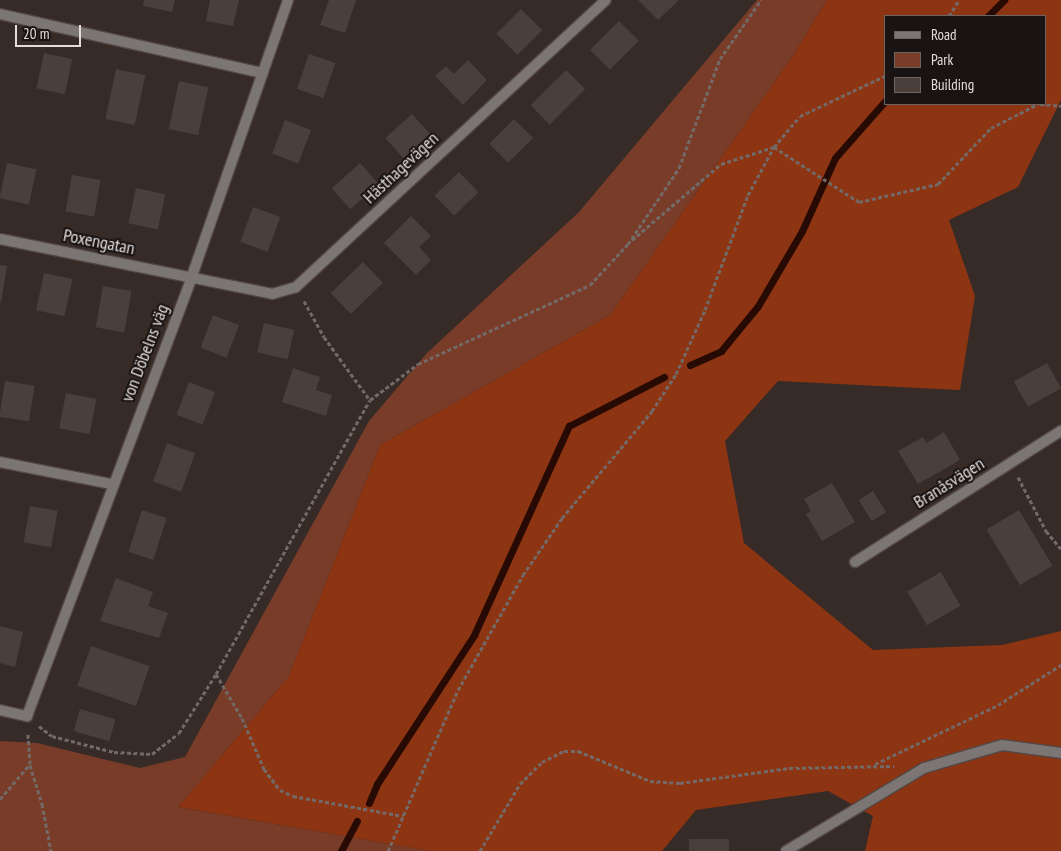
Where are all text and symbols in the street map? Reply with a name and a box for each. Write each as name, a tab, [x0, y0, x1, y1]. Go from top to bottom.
scale bar	[18, 15, 84, 47]
legend	[884, 15, 1046, 105]
text: 20 m	[23, 24, 49, 43]
text: Road	[931, 25, 957, 44]
text: Park	[931, 50, 953, 69]
text: Building	[931, 75, 974, 94]
street label: Hästhagevägen	[359, 128, 443, 208]
street label: Poxengatan	[61, 224, 137, 260]
street label: von Döbelns väg	[116, 301, 174, 405]
street label: Branåsvägen	[910, 453, 988, 513]

